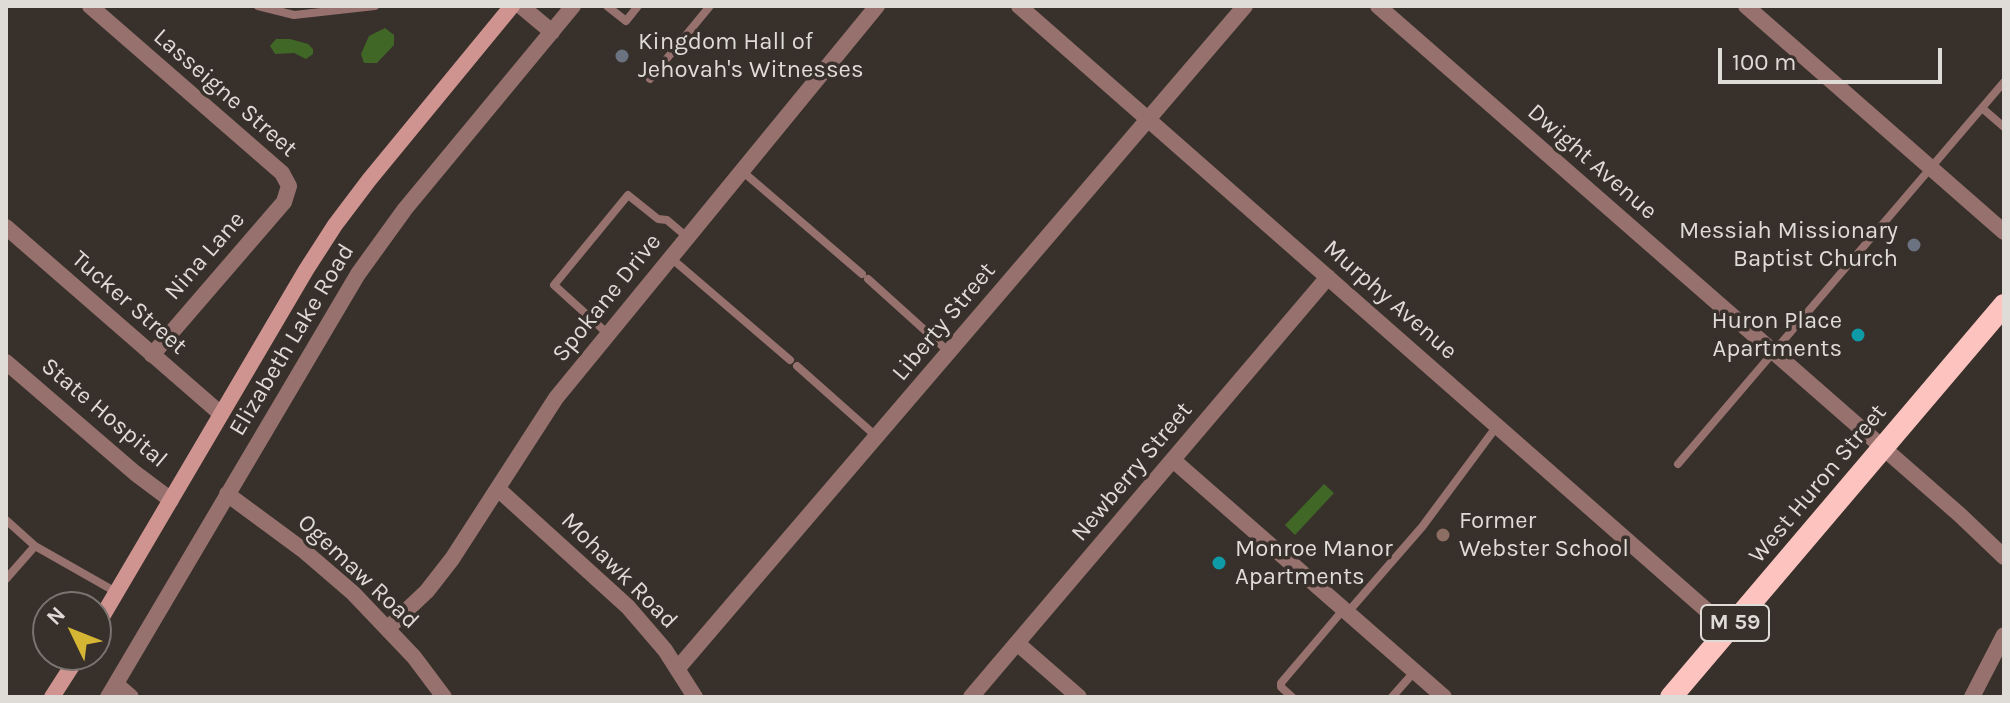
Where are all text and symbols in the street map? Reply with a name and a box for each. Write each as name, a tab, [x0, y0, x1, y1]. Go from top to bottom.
street label: Lasseigne Street	[147, 23, 303, 163]
place label: Kingdom Hall of Jehovah's Witnesses	[638, 28, 864, 84]
scale bar	[1722, 32, 1946, 82]
marker: Kingdom Hall of Jehovah's Witnesses	[613, 47, 631, 65]
text: 100 m	[1732, 48, 1797, 76]
street label: Dwight Avenue	[1521, 98, 1663, 226]
street label: Nina Lane	[159, 206, 251, 306]
place label: Messiah Missionary Baptist Church	[1679, 217, 1898, 273]
street label: Spokane Drive	[546, 228, 668, 368]
street label: Murphy Avenue	[1317, 234, 1463, 366]
marker: Messiah Missionary Baptist Church	[1905, 236, 1923, 254]
street label: Elizabeth Lake Road	[223, 239, 361, 441]
street label: Tucker Street	[65, 245, 193, 361]
street label: Liberty Street	[886, 257, 1002, 387]
place label: Huron Place Apartments	[1712, 307, 1842, 363]
marker: Huron Place Apartments	[1849, 326, 1867, 344]
street label: State Hospital	[35, 352, 173, 474]
street label: Newberry Street	[1065, 397, 1199, 547]
street label: West Huron Street	[1743, 399, 1893, 569]
street label: Mohawk Road	[555, 507, 683, 635]
place label: Former Webster School	[1459, 507, 1629, 563]
street label: Ogemaw Road	[291, 508, 425, 636]
marker: Former Webster School	[1434, 526, 1452, 544]
place label: Monroe Manor Apartments	[1235, 535, 1393, 591]
marker: Monroe Manor Apartments	[1210, 554, 1228, 572]
north arrow	[32, 591, 112, 671]
text: N	[41, 601, 71, 631]
road number: M 59	[1701, 605, 1769, 641]

